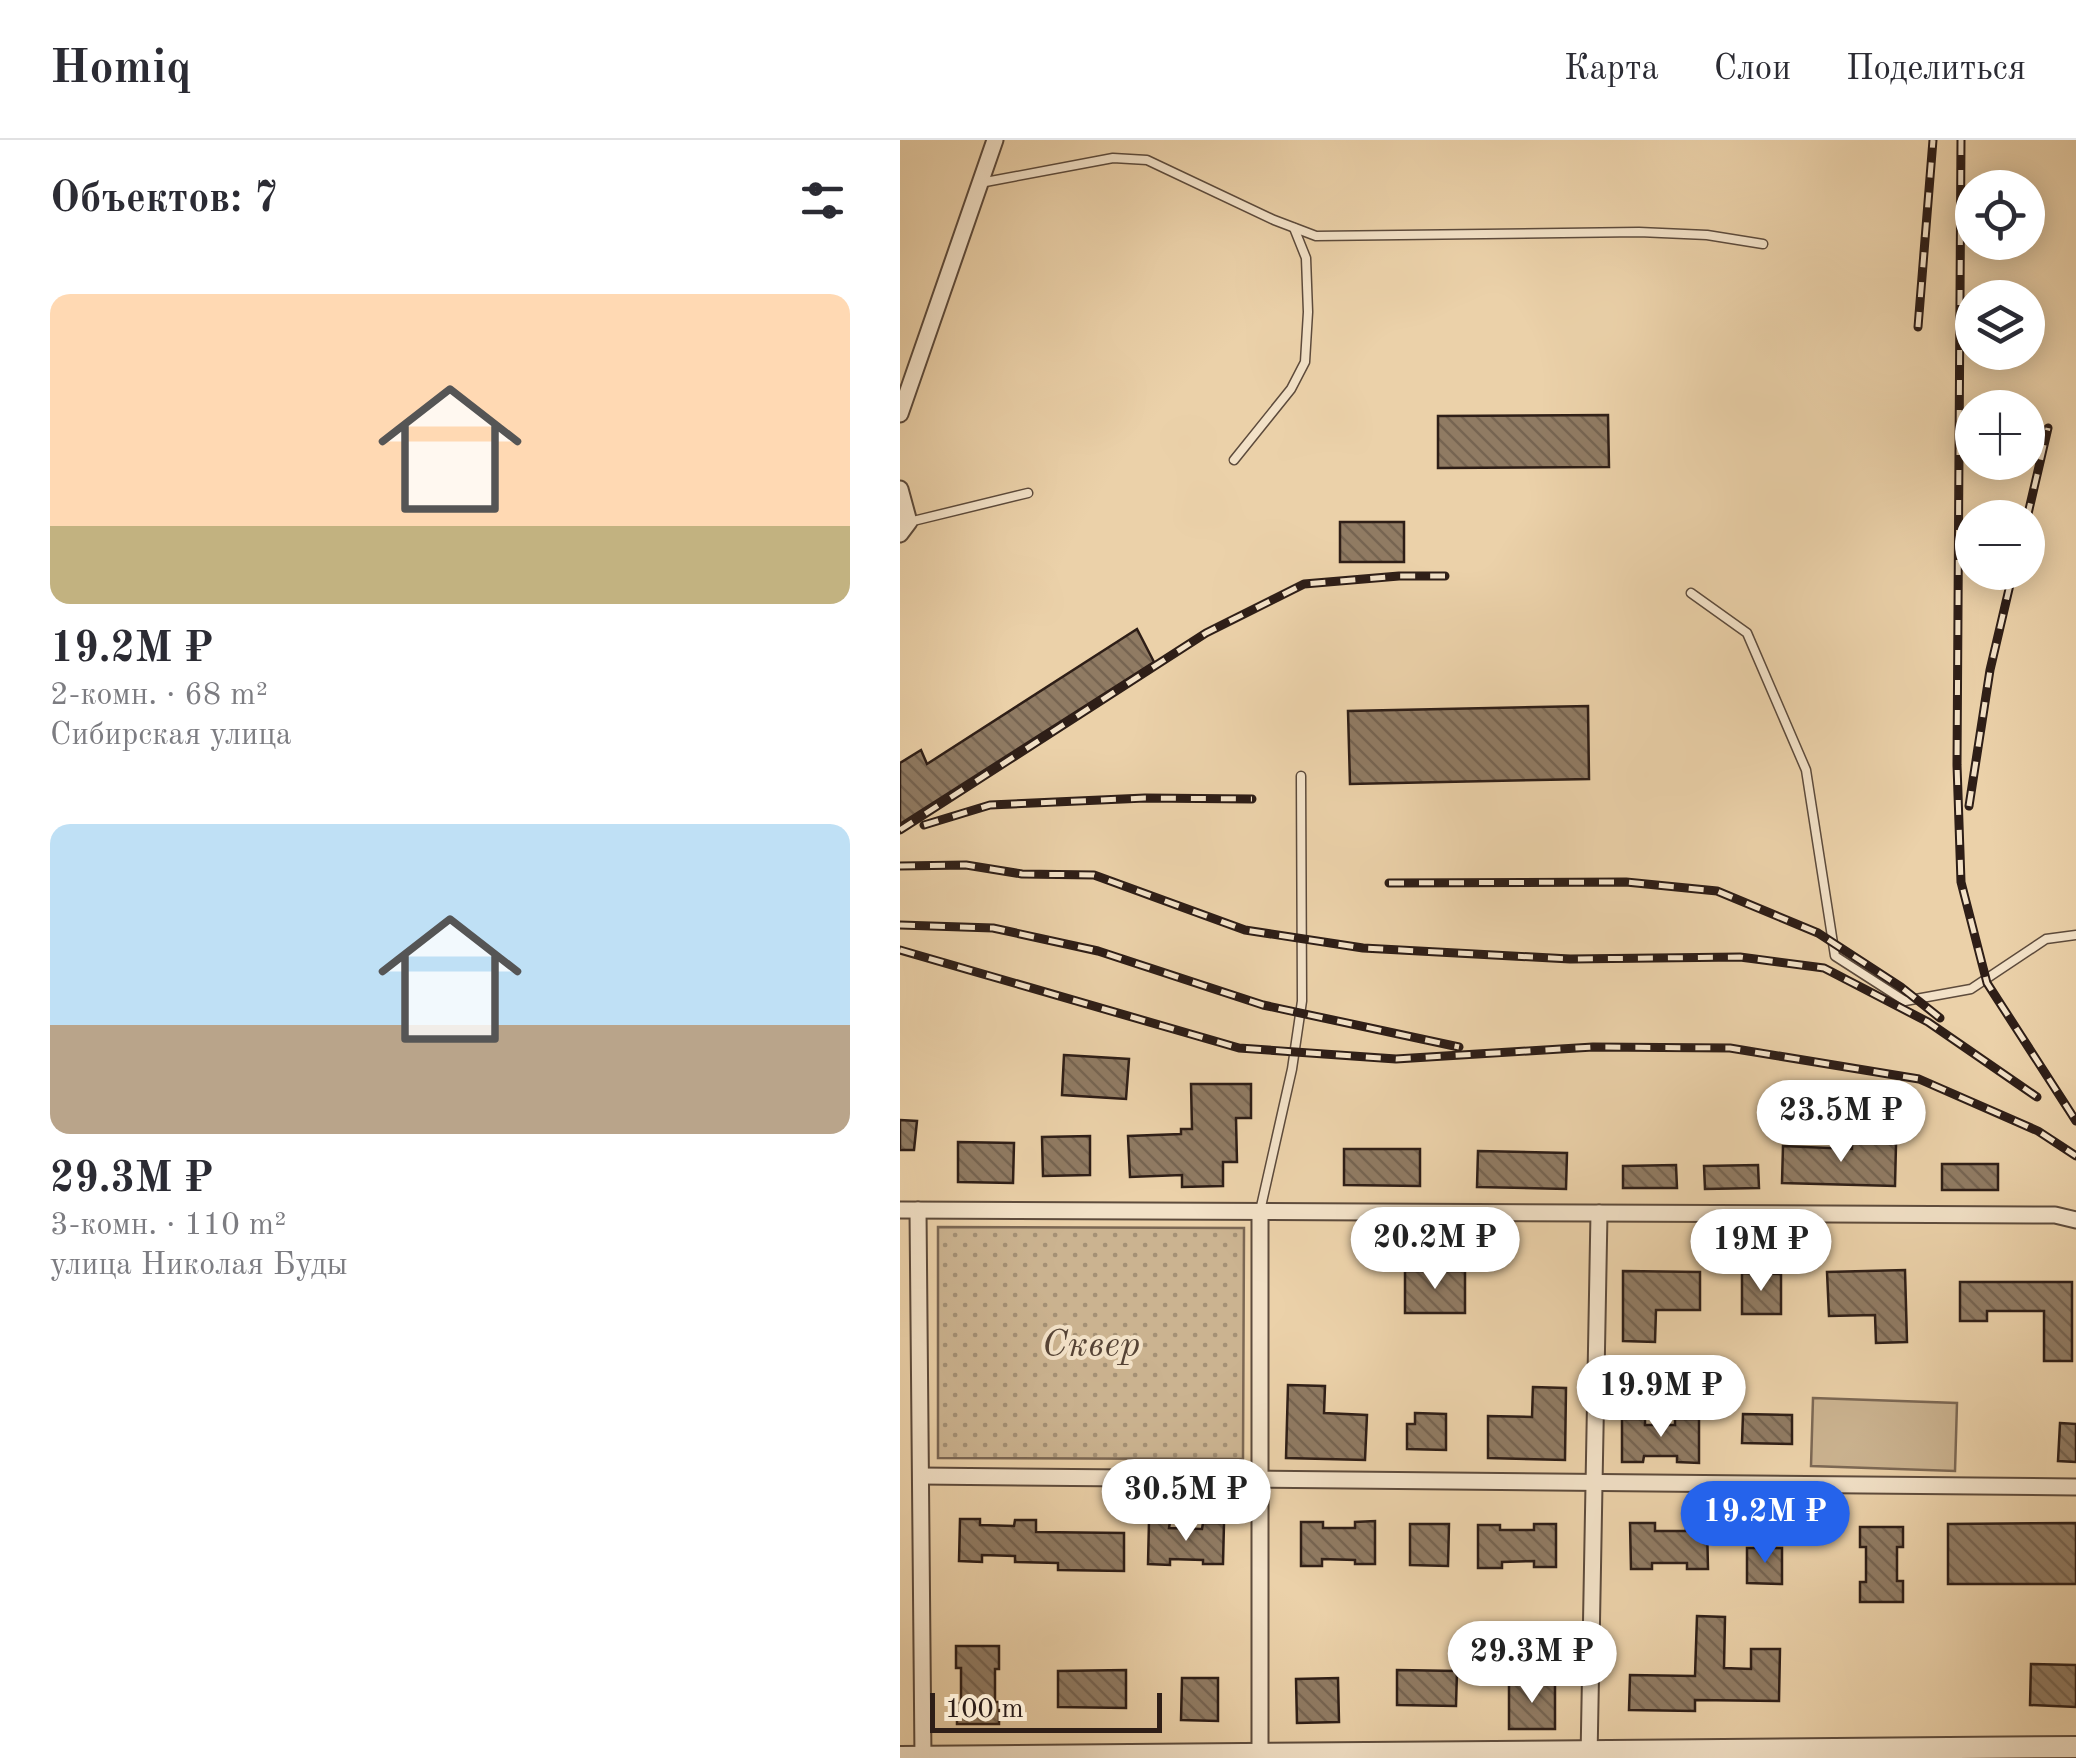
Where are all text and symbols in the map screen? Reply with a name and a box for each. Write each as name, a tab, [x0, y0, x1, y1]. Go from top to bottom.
text: Homiq	[50, 45, 192, 93]
text: Карта	[1564, 52, 1659, 87]
text: Слои	[1714, 52, 1791, 87]
text: Поделиться	[1846, 52, 2026, 87]
map controls	[1955, 170, 2045, 590]
button: locate	[1955, 170, 2045, 260]
icon: filters	[795, 173, 850, 228]
text: Объектов: 7	[50, 179, 278, 221]
button: layers	[1955, 280, 2045, 370]
icon: home	[360, 359, 540, 539]
button: +	[1955, 390, 2045, 480]
button: −	[1955, 500, 2045, 590]
text: 19.2M ₽	[50, 629, 213, 671]
text: 2-комн. · 68 m²	[50, 680, 268, 712]
text: Сибирская улица	[50, 720, 292, 752]
icon: home	[360, 889, 540, 1069]
pin: 23.5M ₽	[1749, 1080, 1933, 1165]
text: 23.5M ₽	[1779, 1096, 1903, 1128]
text: 29.3M ₽	[50, 1159, 213, 1201]
pin: 20.2M ₽	[1343, 1207, 1527, 1292]
pin: 19M ₽	[1691, 1209, 1831, 1294]
text: 3-комн. · 110 m²	[50, 1210, 286, 1242]
text: 20.2M ₽	[1373, 1223, 1497, 1255]
text: 19M ₽	[1712, 1225, 1810, 1257]
text: улица Николая Буды	[50, 1250, 348, 1282]
park label: Сквер	[1042, 1327, 1140, 1365]
pin: 19.9M ₽	[1569, 1355, 1753, 1440]
text: 19.9M ₽	[1599, 1371, 1723, 1403]
pin: 30.5M ₽	[1094, 1459, 1278, 1544]
text: 30.5M ₽	[1124, 1475, 1248, 1507]
pin: 19.2M ₽	[1673, 1481, 1857, 1566]
text: 19.2M ₽	[1703, 1497, 1827, 1529]
pin: 29.3M ₽	[1440, 1621, 1624, 1706]
text: 29.3M ₽	[1470, 1637, 1594, 1669]
scale bar	[930, 1688, 1162, 1732]
text: 100 m	[945, 1696, 1024, 1724]

